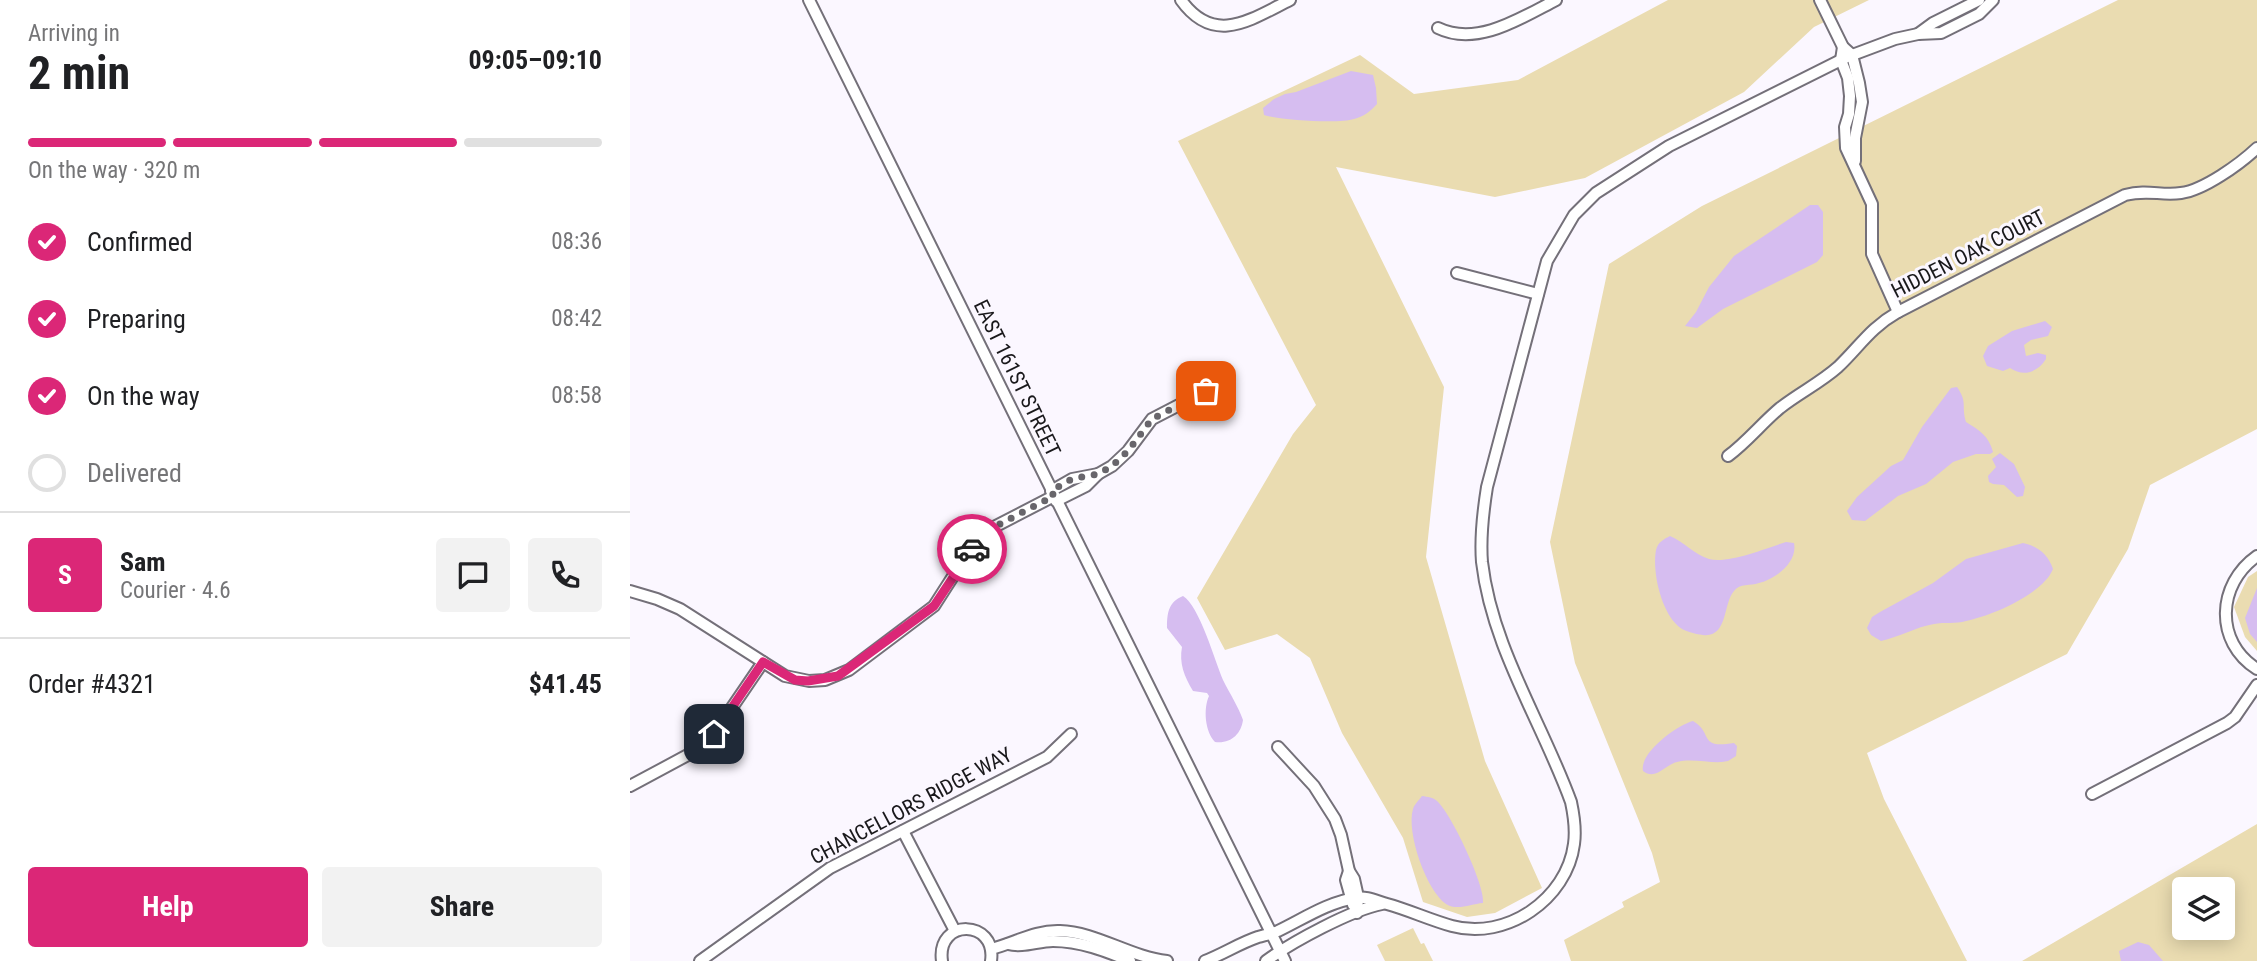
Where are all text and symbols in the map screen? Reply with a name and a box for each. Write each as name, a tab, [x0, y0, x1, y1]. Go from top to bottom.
text: Arriving in	[28, 20, 120, 47]
text: 09:05–09:10	[468, 45, 602, 75]
text: 2 min	[28, 46, 130, 100]
text: On the way · 320 m	[28, 157, 200, 184]
street label: HIDDEN OAK COURT	[1887, 205, 2049, 303]
icon: check	[28, 223, 66, 261]
text: Confirmed	[87, 227, 193, 257]
text: 08:36	[551, 228, 602, 255]
street label: EAST 161ST STREET	[969, 296, 1065, 460]
icon: check	[28, 300, 66, 338]
text: Preparing	[87, 304, 186, 334]
text: 08:42	[551, 305, 602, 332]
pin	[1176, 361, 1236, 421]
icon: bag	[1187, 372, 1225, 410]
icon: check	[28, 377, 66, 415]
text: On the way	[87, 381, 200, 411]
text: 08:58	[551, 382, 602, 409]
text: Delivered	[87, 458, 182, 488]
courier	[937, 514, 1007, 584]
icon: car	[953, 530, 991, 568]
button: chat	[436, 538, 510, 612]
button: phone	[528, 538, 602, 612]
text: Sam	[120, 547, 166, 577]
text: S	[58, 560, 72, 590]
text: Courier · 4.6	[120, 577, 231, 604]
text: Order #4321	[28, 669, 156, 699]
text: $41.45	[529, 669, 602, 699]
pin	[684, 704, 744, 764]
icon: home	[695, 715, 733, 753]
street label: CHANCELLORS RIDGE WAY	[806, 743, 1016, 869]
button: Help	[28, 867, 308, 947]
button: Share	[322, 867, 602, 947]
map controls	[2172, 877, 2235, 940]
button: layers	[2172, 877, 2235, 940]

